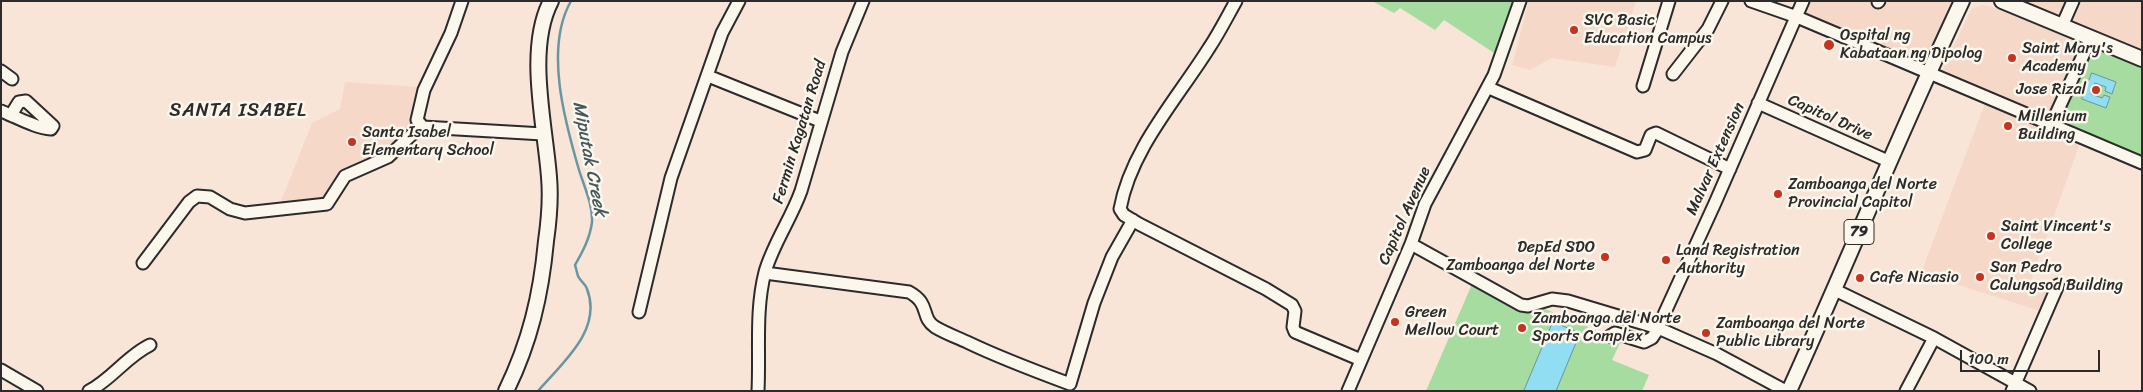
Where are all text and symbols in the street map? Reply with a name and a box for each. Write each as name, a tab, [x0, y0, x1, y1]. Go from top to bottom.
place label: SVC Basic Education Campus	[1584, 11, 1712, 49]
marker: SVC Basic Education Campus	[1568, 24, 1580, 36]
place label: Ospital ng Kabataan ng Dipolog	[1840, 26, 1982, 64]
marker: Ospital ng Kabataan ng Dipolog	[1822, 38, 1836, 52]
place label: Saint Mary's Academy	[2022, 39, 2113, 77]
marker: Saint Mary's Academy	[2006, 52, 2018, 64]
street label: Fermin Kagatan Road	[769, 58, 831, 206]
place label: Jose Rizal	[2016, 80, 2086, 100]
marker: Jose Rizal	[2090, 84, 2102, 96]
street label: Capitol Drive	[1785, 91, 1875, 145]
district label: SANTA ISABEL	[168, 100, 308, 122]
water label: Miputak Creek	[567, 100, 611, 218]
street label: Malvar Extension	[1683, 100, 1749, 218]
place label: Millenium Building	[2018, 107, 2087, 145]
marker: Millenium Building	[2002, 120, 2014, 132]
place label: Santa Isabel Elementary School	[362, 123, 494, 161]
marker: Santa Isabel Elementary School	[346, 136, 358, 148]
street label: Capitol Avenue	[1375, 164, 1435, 268]
place label: Zamboanga del Norte Provincial Capitol	[1788, 175, 1937, 213]
marker: Zamboanga del Norte Provincial Capitol	[1772, 188, 1784, 200]
place label: Saint Vincent's College	[2001, 217, 2111, 255]
road number: 79	[1844, 220, 1874, 244]
marker: Saint Vincent's College	[1985, 230, 1997, 242]
place label: DepEd SDO Zamboanga del Norte	[1446, 238, 1595, 276]
place label: Land Registration Authority	[1676, 241, 1800, 279]
marker: DepEd SDO Zamboanga del Norte	[1599, 251, 1611, 263]
marker: Land Registration Authority	[1660, 254, 1672, 266]
place label: San Pedro Calungsod Building	[1990, 258, 2123, 296]
place label: Cafe Nicasio	[1870, 268, 1959, 288]
marker: San Pedro Calungsod Building	[1974, 271, 1986, 283]
marker: Cafe Nicasio	[1854, 272, 1866, 284]
place label: Green Mellow Court	[1405, 303, 1499, 341]
place label: Zamboanga del Norte Sports Complex	[1532, 309, 1681, 347]
place label: Zamboanga del Norte Public Library	[1716, 314, 1865, 352]
marker: Green Mellow Court	[1389, 316, 1401, 328]
marker: Zamboanga del Norte Sports Complex	[1516, 322, 1528, 334]
marker: Zamboanga del Norte Public Library	[1700, 327, 1712, 339]
scale bar	[1963, 340, 2103, 372]
text: 100 m	[1968, 346, 2009, 372]

